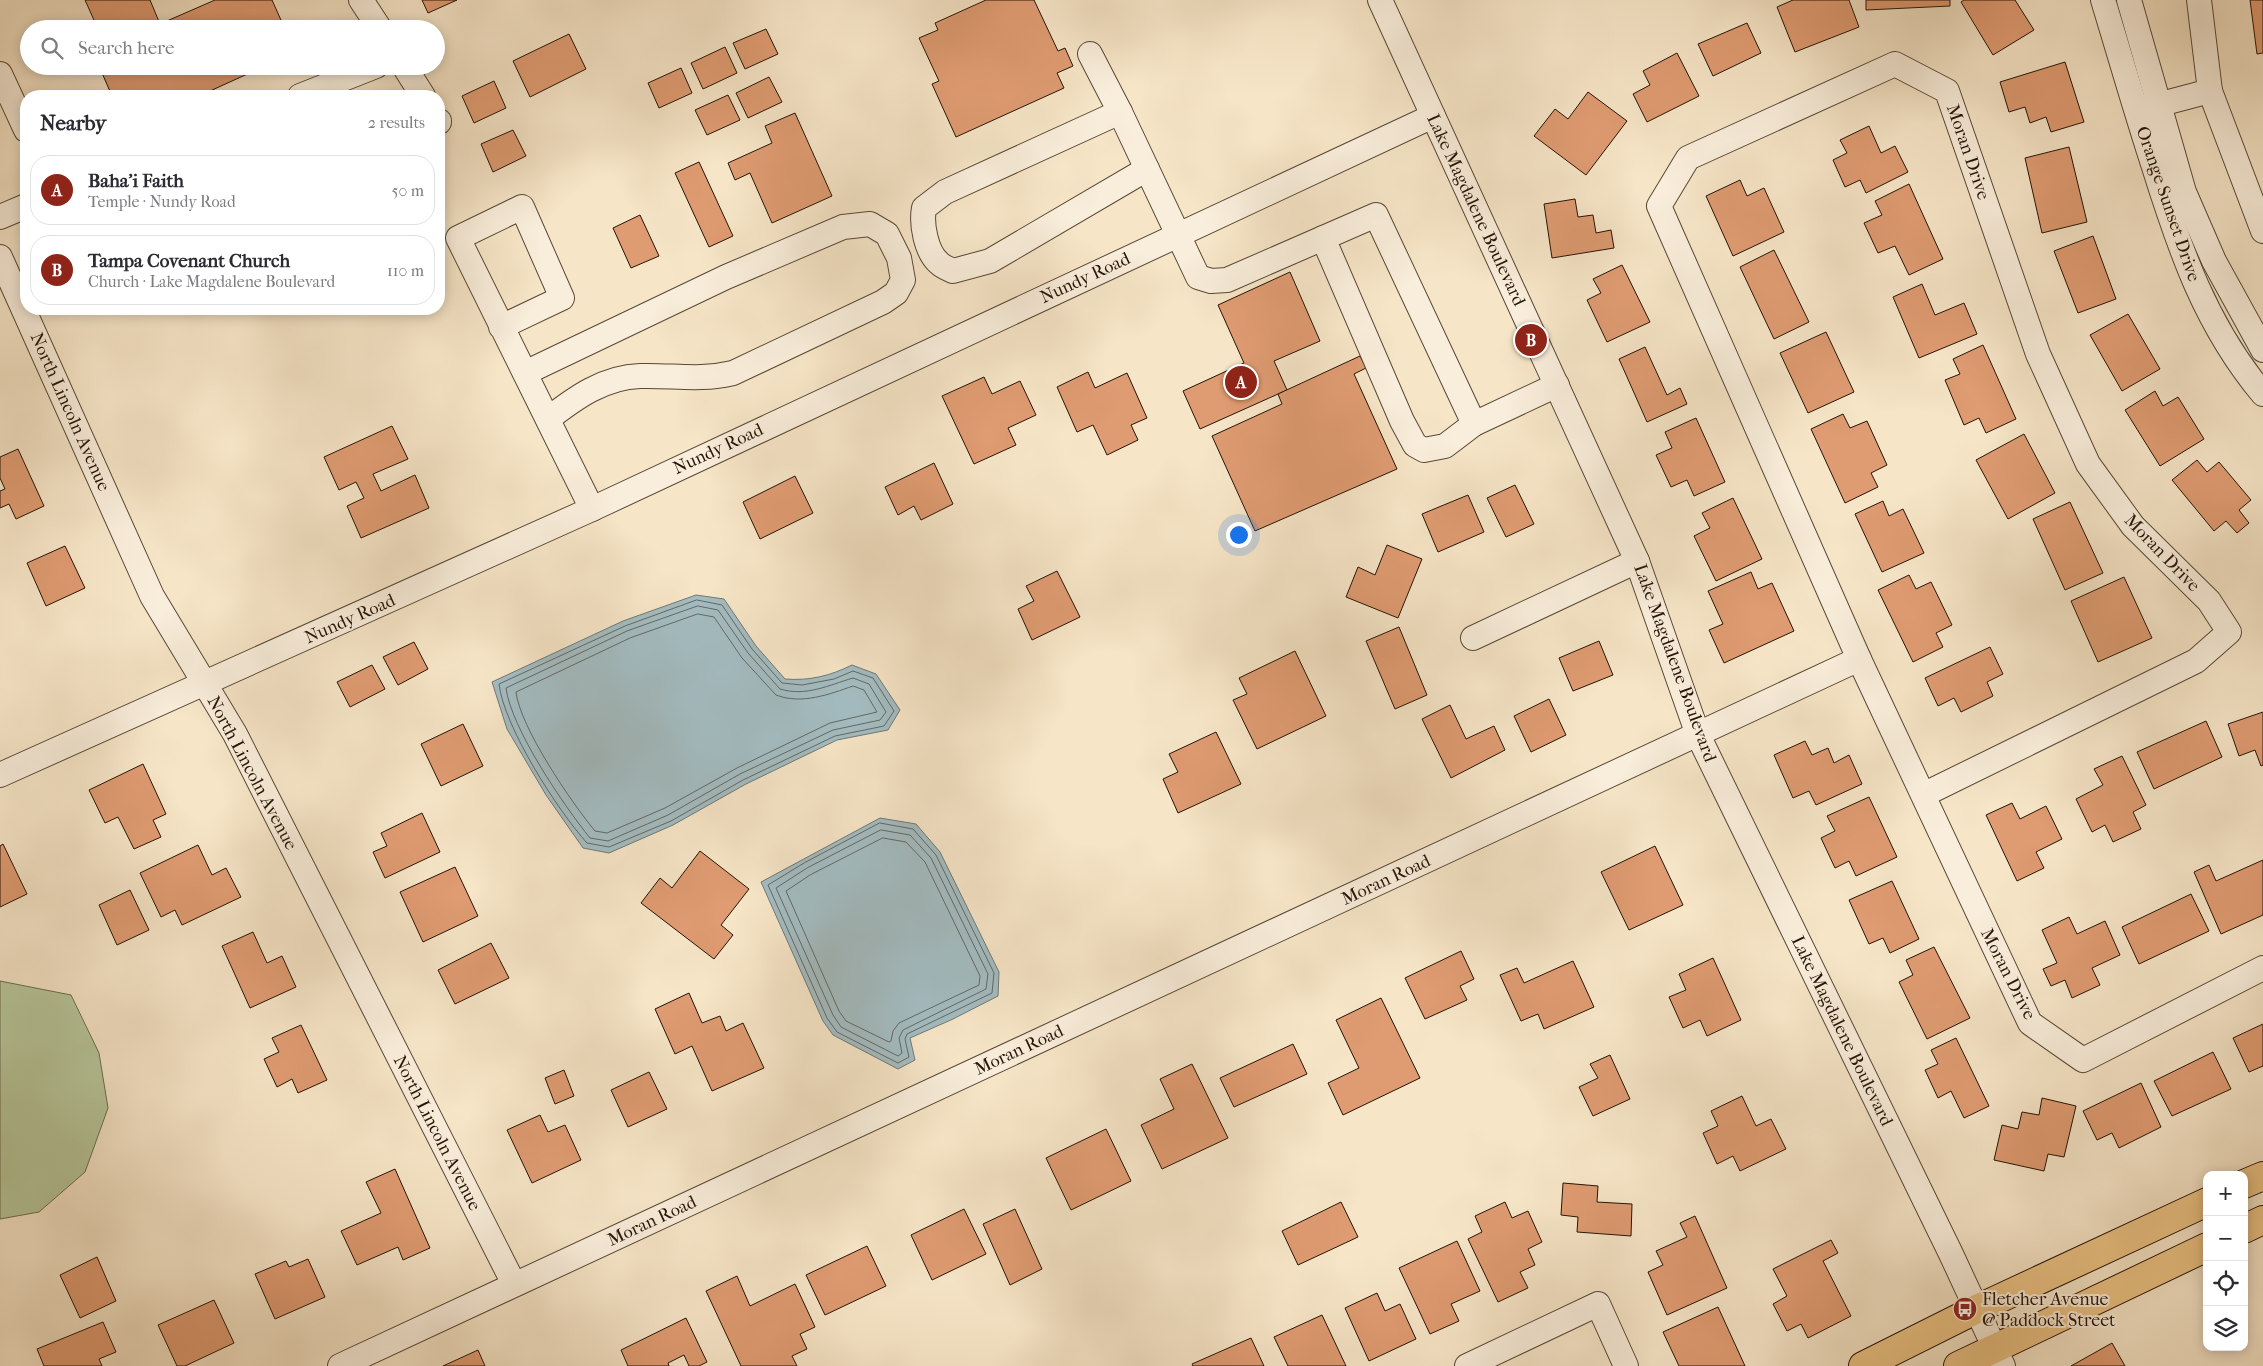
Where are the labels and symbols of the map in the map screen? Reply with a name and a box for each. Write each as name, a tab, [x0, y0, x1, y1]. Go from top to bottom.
street label: Moran Drive	[1942, 102, 1994, 203]
street label: Lake Magdalene Boulevard	[1422, 111, 1530, 309]
street label: Orange Sunset Drive	[2132, 124, 2204, 284]
street label: Nundy Road	[1037, 248, 1134, 308]
pin: B	[1515, 321, 1547, 359]
street label: North Lincoln Avenue	[26, 329, 114, 495]
pin: A	[1225, 363, 1257, 401]
street label: Nundy Road	[670, 419, 767, 479]
street label: Moran Drive	[2120, 510, 2204, 596]
your location	[1226, 522, 1252, 548]
street label: Lake Magdalene Boulevard	[1629, 561, 1721, 765]
street label: Nundy Road	[301, 590, 399, 648]
street label: North Lincoln Avenue	[203, 692, 302, 854]
street label: Moran Road	[1338, 850, 1434, 910]
street label: Moran Drive	[1976, 925, 2040, 1023]
street label: Lake Magdalene Boulevard	[1787, 932, 1897, 1130]
street label: Moran Road	[971, 1020, 1067, 1080]
street label: North Lincoln Avenue	[389, 1052, 485, 1214]
street label: Moran Road	[604, 1191, 700, 1251]
place label: Fletcher Avenue @ Paddock Street	[1982, 1289, 2116, 1331]
bus stop icon: Fletcher Avenue @ Paddock Street	[1952, 1296, 1978, 1322]

